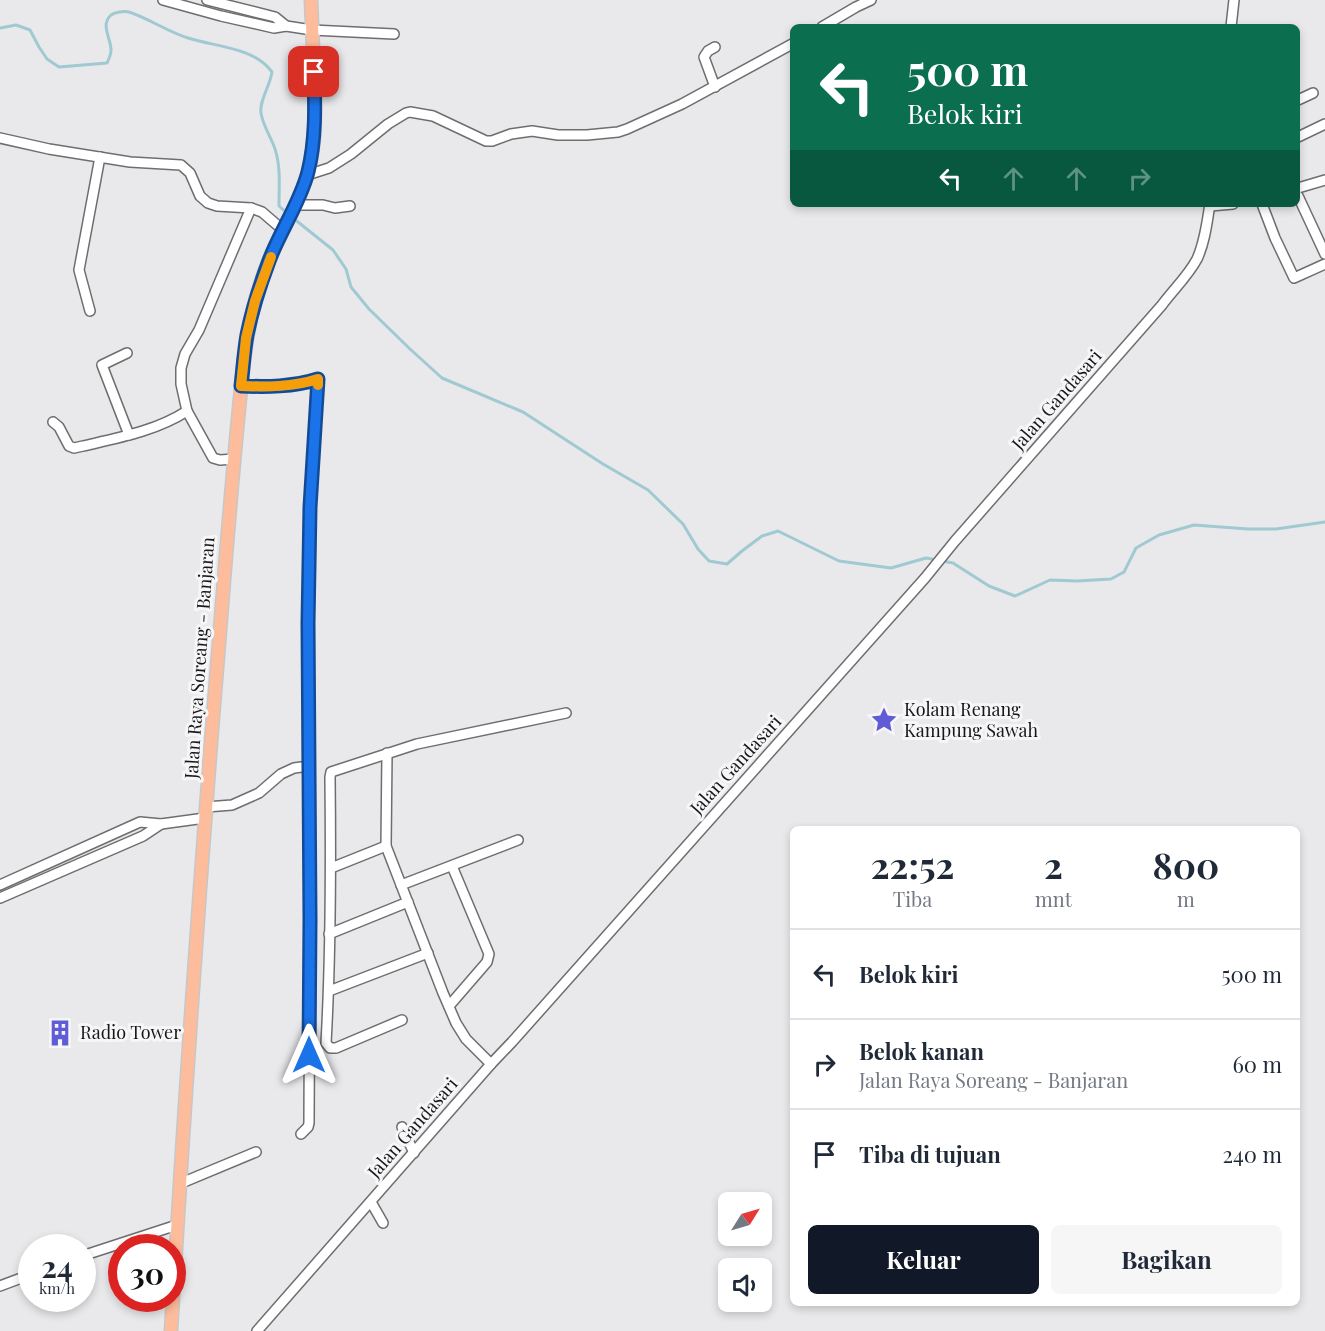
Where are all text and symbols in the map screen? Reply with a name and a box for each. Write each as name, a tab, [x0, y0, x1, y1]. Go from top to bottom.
text: 500 m	[907, 41, 1028, 97]
pin	[288, 46, 339, 97]
icon: left	[808, 48, 886, 126]
icon: arrive	[297, 55, 330, 88]
text: Belok kiri	[907, 95, 1023, 131]
icon: left	[934, 162, 967, 195]
icon: ahead	[997, 162, 1030, 195]
icon: ahead	[1060, 162, 1093, 195]
icon: right	[1123, 162, 1156, 195]
street label: Jalan Gandasari	[1005, 344, 1107, 455]
street label: Jalan Raya Soreang - Banjaran	[179, 536, 219, 781]
place label: Kolam Renang Kampung Sawah	[904, 697, 1039, 742]
place icon: Kolam Renang Kampung Sawah	[869, 705, 899, 735]
street label: Jalan Gandasari	[684, 710, 786, 820]
text: 22:52	[871, 840, 954, 888]
text: 2	[1044, 840, 1063, 888]
text: 800	[1153, 840, 1219, 888]
text: Tiba	[893, 885, 932, 912]
text: mnt	[1035, 885, 1072, 912]
text: m	[1177, 885, 1195, 912]
icon: left	[808, 958, 841, 991]
text: Belok kiri	[859, 959, 958, 989]
text: 500 m	[1221, 959, 1282, 989]
building icon: Radio Tower	[45, 1018, 75, 1048]
place label: Radio Tower	[80, 1020, 181, 1044]
position arrow	[277, 1023, 341, 1087]
text: Belok kanan	[859, 1036, 984, 1066]
icon: right	[808, 1048, 841, 1081]
text: 60 m	[1232, 1049, 1282, 1079]
text: Jalan Raya Soreang - Banjaran	[859, 1066, 1128, 1093]
street label: Jalan Gandasari	[361, 1072, 463, 1183]
icon: arrive	[808, 1138, 841, 1171]
text: Tiba di tujuan	[859, 1139, 1001, 1169]
text: 240 m	[1222, 1139, 1282, 1169]
north arrow	[718, 1192, 772, 1246]
map controls	[718, 1192, 772, 1312]
button: Keluar	[808, 1225, 1039, 1294]
button: Bagikan	[1051, 1225, 1282, 1294]
speed limit sign: 30	[108, 1234, 186, 1312]
text: 24	[41, 1246, 73, 1286]
button: sound	[718, 1258, 772, 1312]
text: km/h	[39, 1278, 75, 1298]

